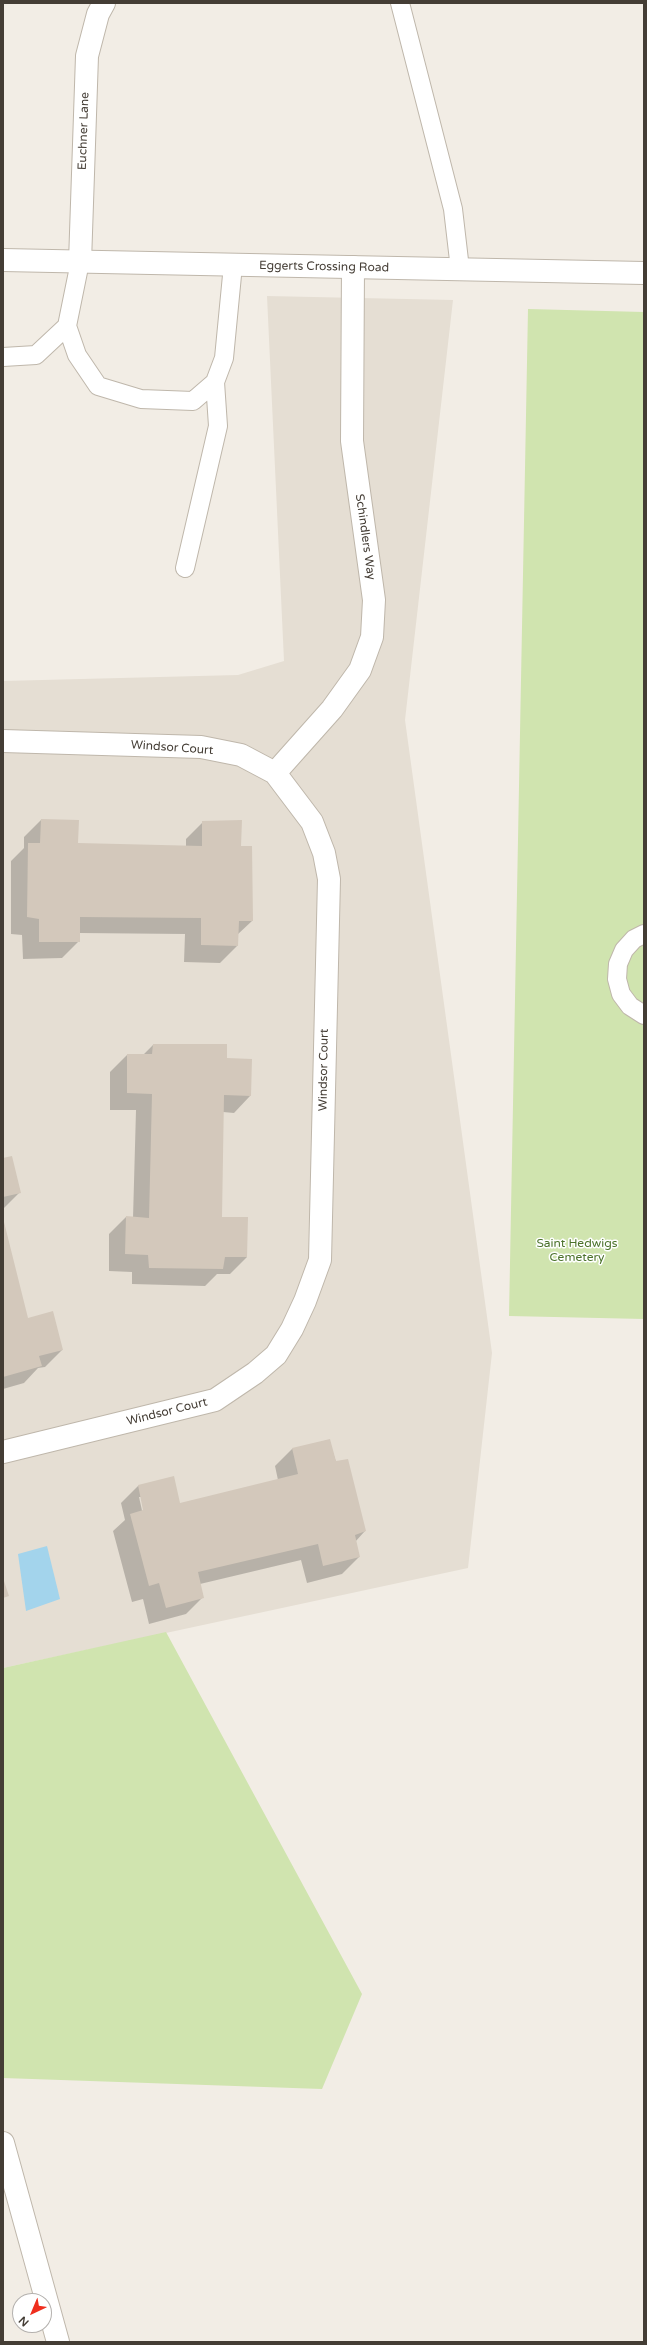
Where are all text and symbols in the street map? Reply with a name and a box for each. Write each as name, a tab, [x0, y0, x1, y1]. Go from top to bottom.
street label: Euchner Lane	[75, 92, 93, 170]
street label: Eggerts Crossing Road	[259, 259, 389, 275]
street label: Schindlers Way	[352, 493, 378, 581]
street label: Windsor Court	[130, 738, 214, 758]
street label: Windsor Court	[316, 1029, 332, 1111]
park label: Saint Hedwigs Cemetery	[536, 1237, 618, 1265]
street label: Windsor Court	[125, 1395, 209, 1429]
north arrow	[12, 2293, 52, 2333]
text: N	[16, 2314, 32, 2329]

